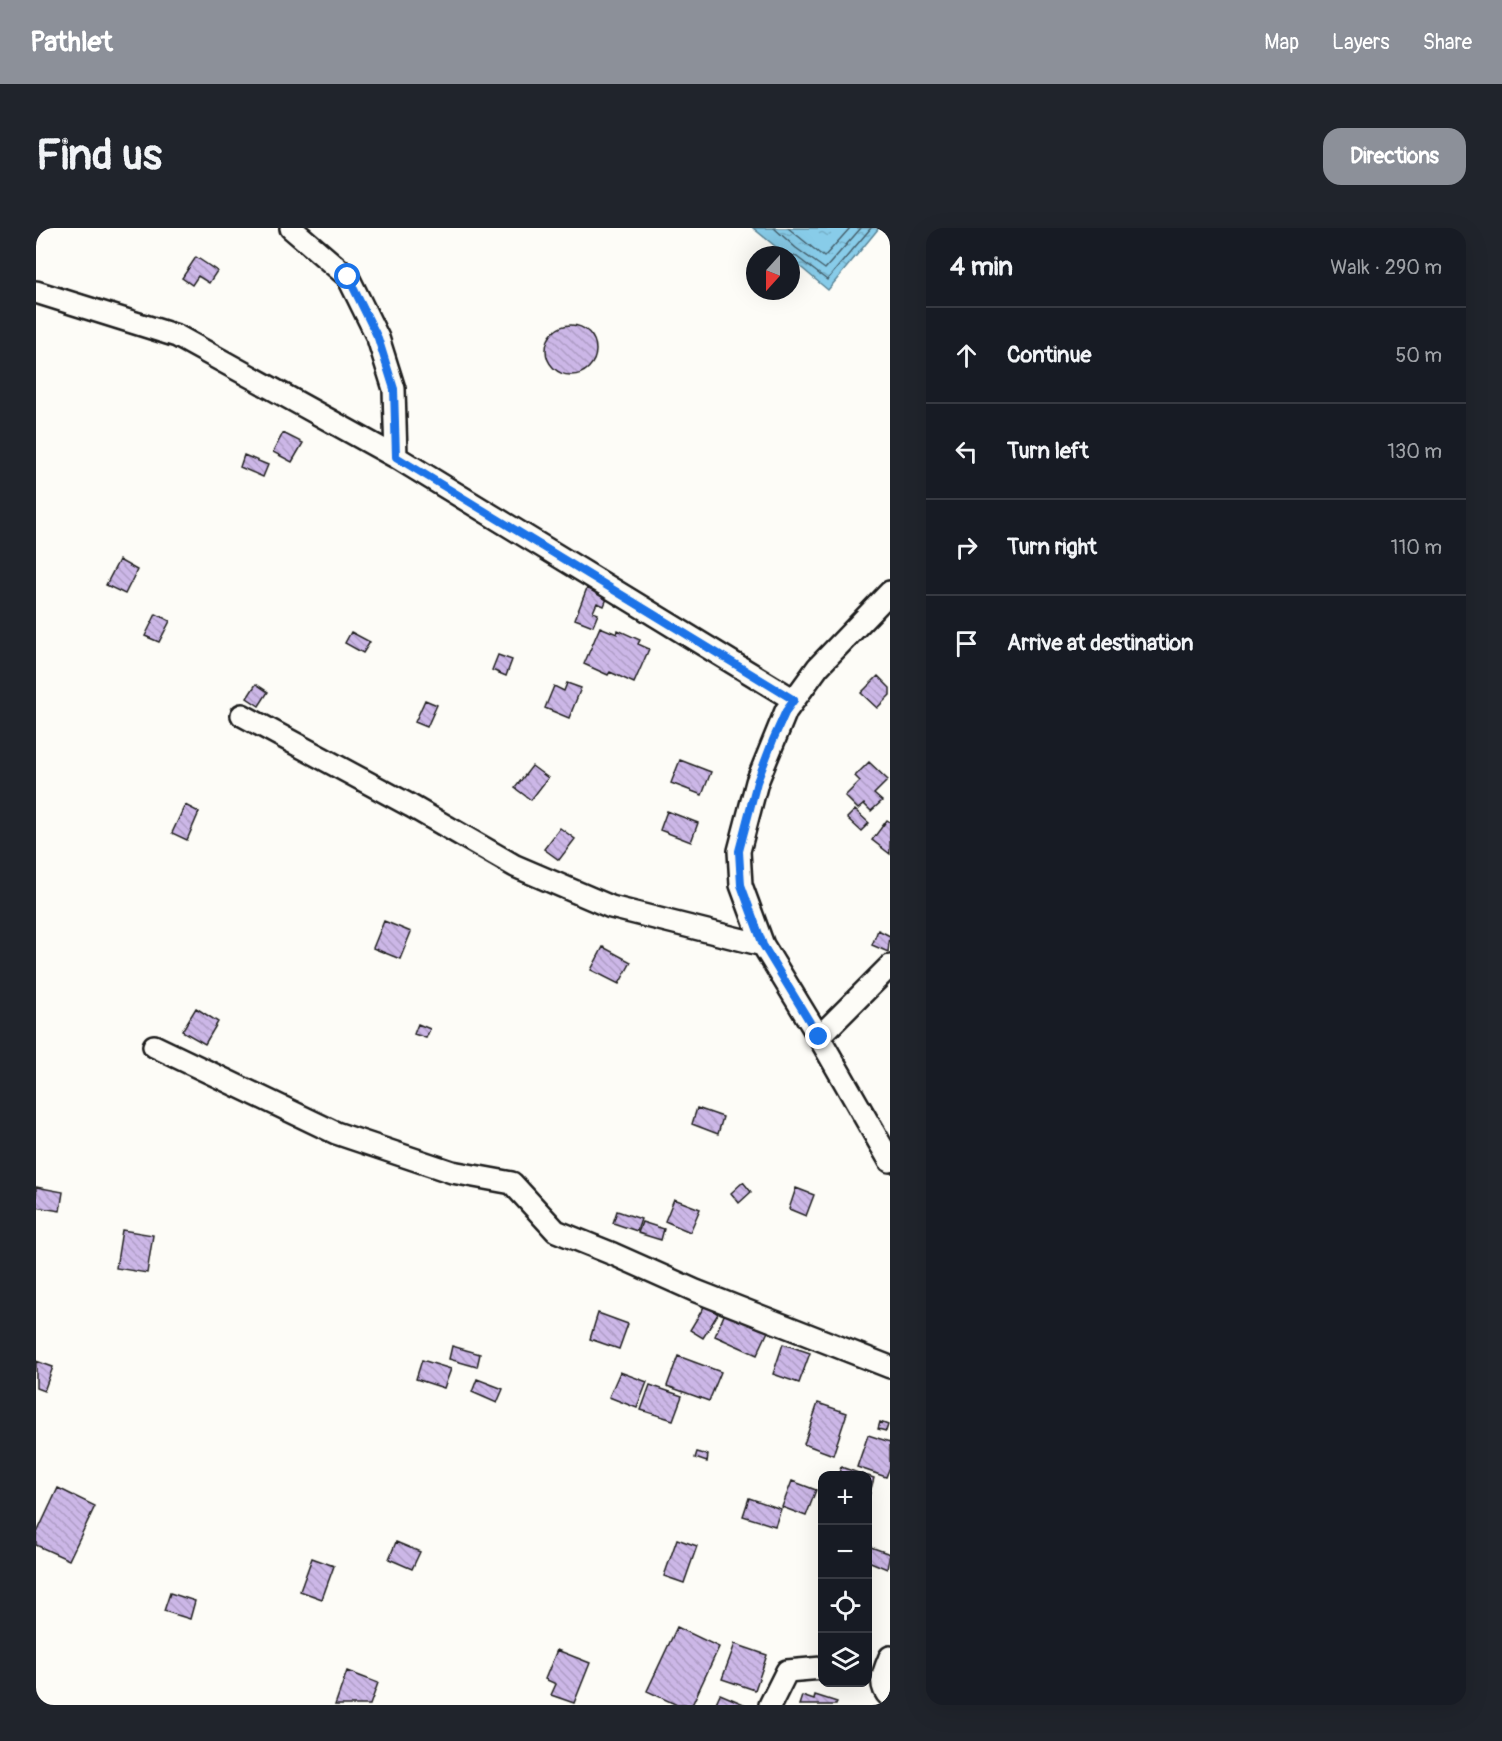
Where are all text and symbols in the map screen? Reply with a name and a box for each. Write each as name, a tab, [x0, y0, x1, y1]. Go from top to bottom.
text: Pathlet	[30, 25, 113, 60]
text: Map	[1264, 29, 1299, 56]
text: Layers	[1332, 29, 1390, 56]
text: Share	[1423, 29, 1472, 56]
button: Directions	[1323, 128, 1466, 185]
text: Find us	[36, 130, 162, 182]
north arrow	[746, 246, 800, 300]
text: 4 min	[950, 251, 1013, 283]
text: Walk · 290 m	[1330, 255, 1442, 280]
route start	[334, 263, 360, 289]
icon: ahead	[950, 339, 983, 372]
text: Continue	[1007, 341, 1091, 369]
text: 50 m	[1395, 343, 1442, 368]
icon: left	[950, 435, 983, 468]
text: Turn left	[1007, 437, 1089, 465]
text: 130 m	[1387, 439, 1442, 464]
icon: right	[950, 531, 983, 564]
text: Turn right	[1007, 533, 1097, 561]
text: 110 m	[1391, 535, 1442, 560]
icon: arrive	[950, 627, 983, 660]
text: Arrive at destination	[1007, 629, 1193, 657]
route end	[805, 1023, 831, 1049]
map controls	[818, 1471, 872, 1687]
button: +	[818, 1471, 872, 1525]
button: −	[818, 1525, 872, 1579]
button: locate	[818, 1579, 872, 1633]
button: layers	[818, 1633, 872, 1687]

